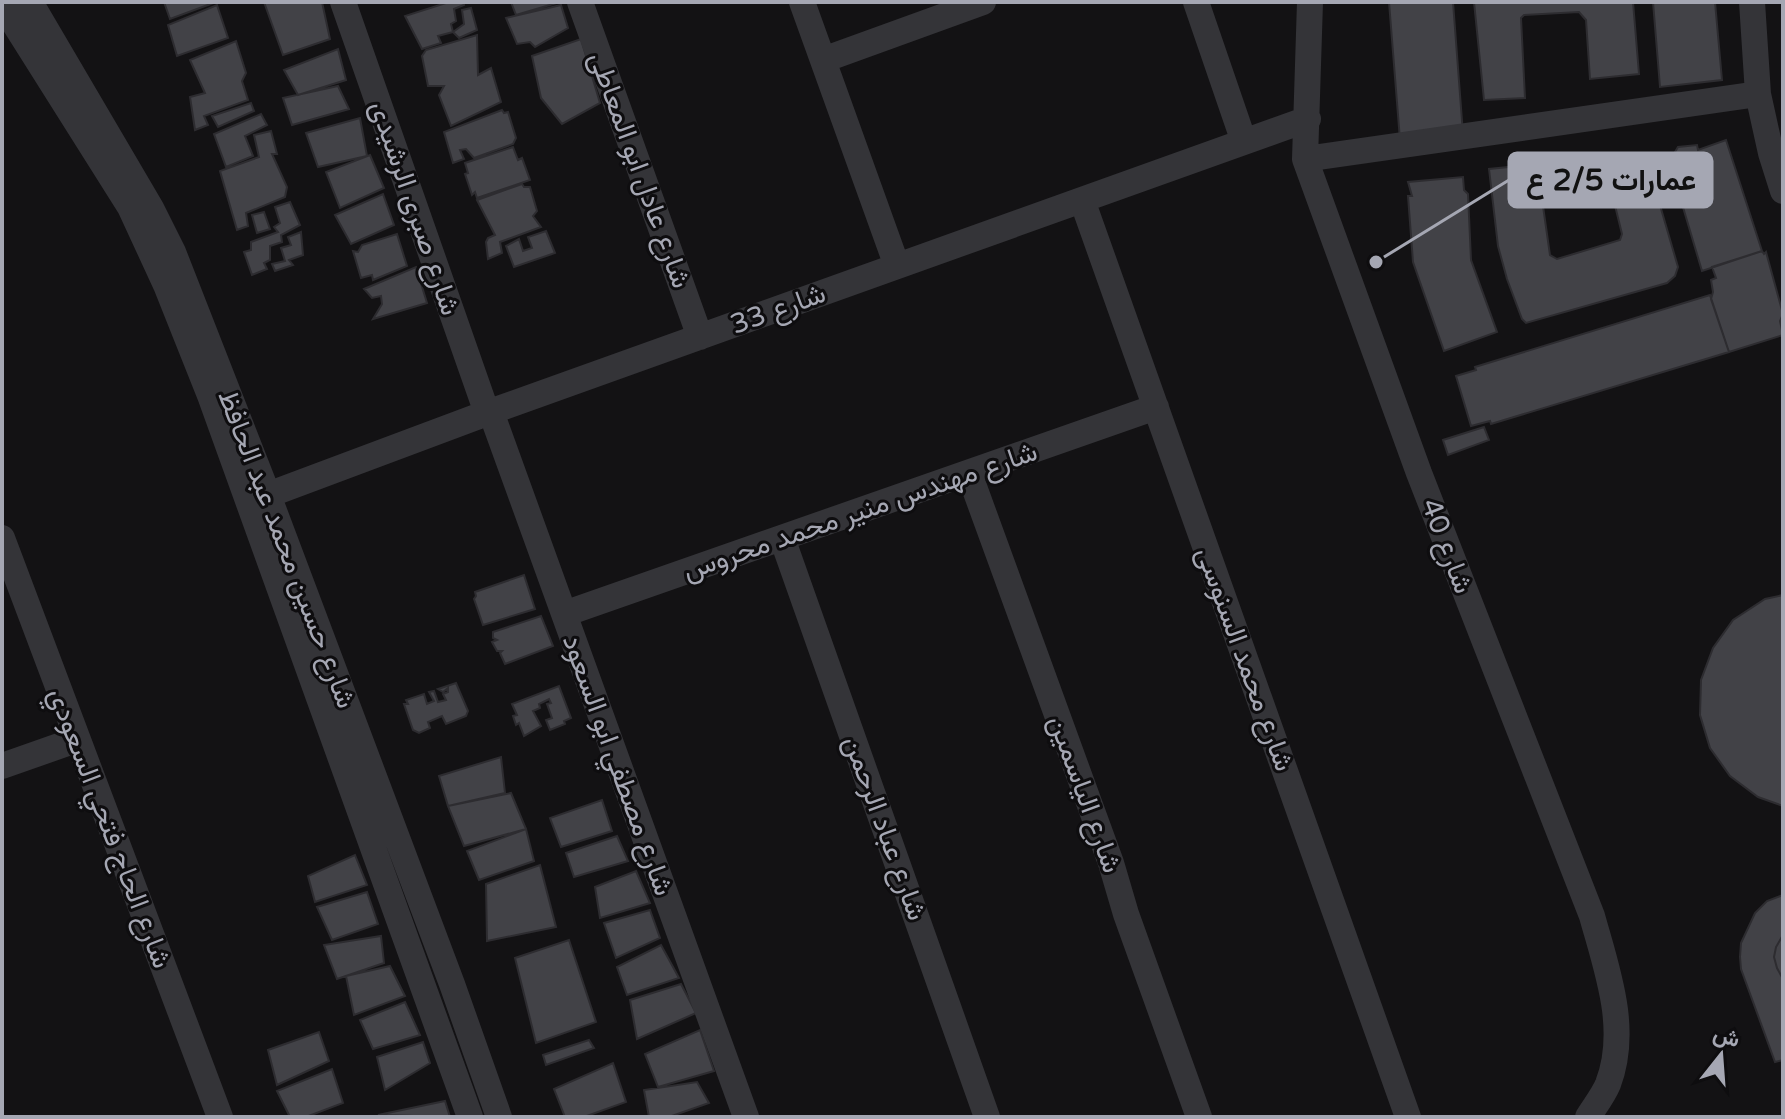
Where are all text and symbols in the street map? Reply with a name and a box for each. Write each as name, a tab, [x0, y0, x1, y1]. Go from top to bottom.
street label: شارع عادل ابو المعاطى	[581, 47, 699, 293]
street label: شارع صبرى الرشيدى	[361, 96, 468, 320]
callout: عمارات 2/5 ع	[1509, 153, 1712, 207]
text: عمارات 2/5 ع	[1526, 162, 1696, 200]
street label: شارع 33	[726, 276, 831, 343]
street label: شارع حسين محمد عبد الحافظ	[210, 385, 364, 713]
street label: شارع مهندس منير محمد محروس	[678, 434, 1042, 589]
street label: شارع 40	[1412, 494, 1481, 599]
street label: شارع محمد السنوسى	[1188, 542, 1301, 776]
street label: شارع مصطفي ابو السعود	[550, 630, 681, 902]
street label: شارع الحاج فتحي السعودي	[36, 683, 179, 975]
street label: شارع الياسمين	[1040, 711, 1129, 878]
street label: شارع عباد الرحمن	[835, 731, 934, 925]
north arrow	[1681, 1015, 1761, 1095]
text: ش	[1710, 1021, 1743, 1053]

